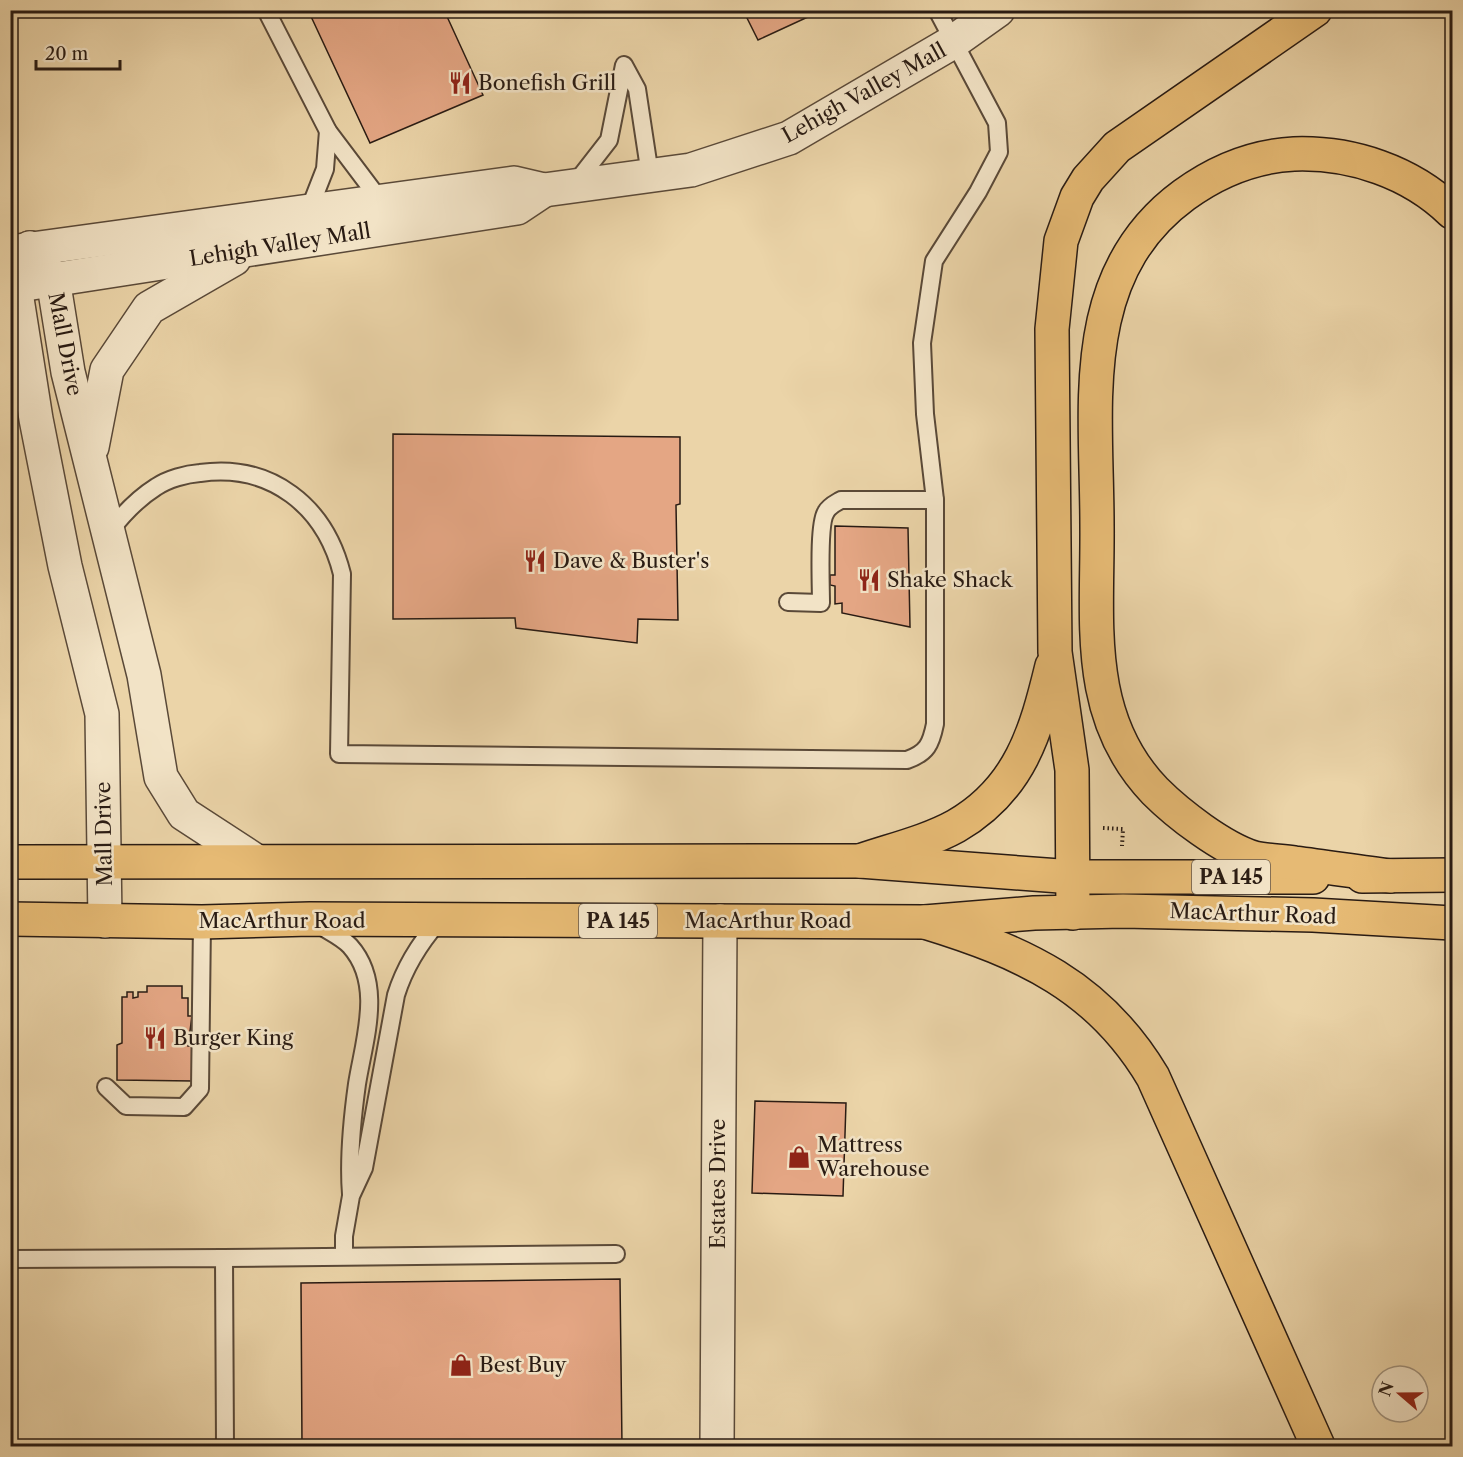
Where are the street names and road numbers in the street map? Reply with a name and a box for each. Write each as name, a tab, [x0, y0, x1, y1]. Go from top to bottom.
street label: Lehigh Valley Mall	[777, 37, 950, 148]
street label: Lehigh Valley Mall	[187, 218, 372, 271]
street label: Mall Drive	[43, 290, 88, 398]
street label: Mall Drive	[90, 781, 117, 887]
road number: PA 145	[1192, 860, 1270, 894]
street label: MacArthur Road	[1169, 898, 1337, 929]
road number: PA 145	[579, 904, 657, 938]
street label: MacArthur Road	[198, 908, 366, 933]
street label: MacArthur Road	[684, 908, 852, 933]
street label: Estates Drive	[705, 1119, 730, 1249]

